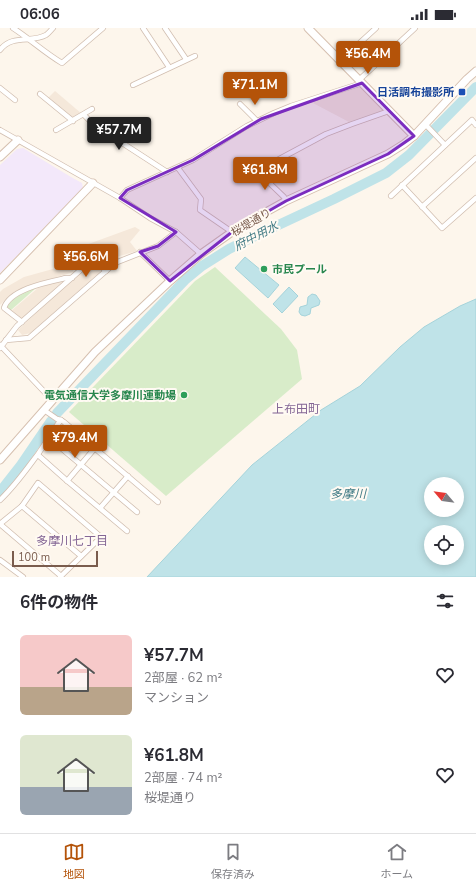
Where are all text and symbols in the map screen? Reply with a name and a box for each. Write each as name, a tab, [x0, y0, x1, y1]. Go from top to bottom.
text: 06:06	[20, 4, 60, 24]
pin: ¥56.4M	[335, 41, 401, 75]
text: ¥56.4M	[345, 45, 391, 63]
pin: ¥71.1M	[222, 72, 288, 106]
text: ¥71.1M	[232, 76, 278, 94]
place label: 日活調布撮影所	[377, 85, 454, 100]
marker: 日活調布撮影所	[457, 87, 467, 97]
pin: ¥57.7M	[86, 117, 152, 151]
text: ¥57.7M	[96, 121, 142, 139]
pin: ¥61.8M	[232, 157, 298, 191]
text: ¥61.8M	[242, 161, 288, 179]
street label: 桜堤通り	[228, 205, 274, 240]
water label: 府中用水	[231, 217, 283, 254]
pin: ¥56.6M	[53, 244, 119, 278]
text: ¥56.6M	[63, 248, 109, 266]
place label: 市民プール	[272, 262, 327, 277]
marker: 市民プール	[259, 264, 269, 274]
place label: 電気通信大学多摩川運動場	[44, 388, 176, 403]
marker: 電気通信大学多摩川運動場	[179, 390, 189, 400]
district label: 上布田町	[272, 401, 320, 417]
pin: ¥79.4M	[42, 425, 108, 459]
text: ¥79.4M	[52, 429, 98, 447]
north arrow	[424, 477, 464, 517]
map controls	[424, 477, 464, 565]
water label: 多摩川	[330, 486, 368, 502]
button: locate	[424, 525, 464, 565]
district label: 多摩川七丁目	[36, 533, 108, 549]
scale bar	[12, 549, 98, 568]
text: 100 m	[18, 550, 50, 565]
icon: filters	[434, 590, 456, 612]
text: 6件の物件	[20, 591, 98, 614]
text: ¥57.7M	[144, 644, 204, 667]
icon: home	[52, 651, 100, 699]
icon: heart	[434, 664, 456, 686]
text: 2部屋 · 62 m²	[144, 669, 222, 687]
text: マンション	[144, 689, 209, 707]
text: ¥61.8M	[144, 744, 204, 767]
icon: home	[52, 751, 100, 799]
icon: heart	[434, 764, 456, 786]
text: 2部屋 · 74 m²	[144, 769, 222, 787]
text: 桜堤通り	[144, 789, 196, 807]
tab: 地図	[63, 841, 85, 882]
tab: 保存済み	[211, 841, 255, 882]
tab: ホーム	[380, 841, 413, 882]

